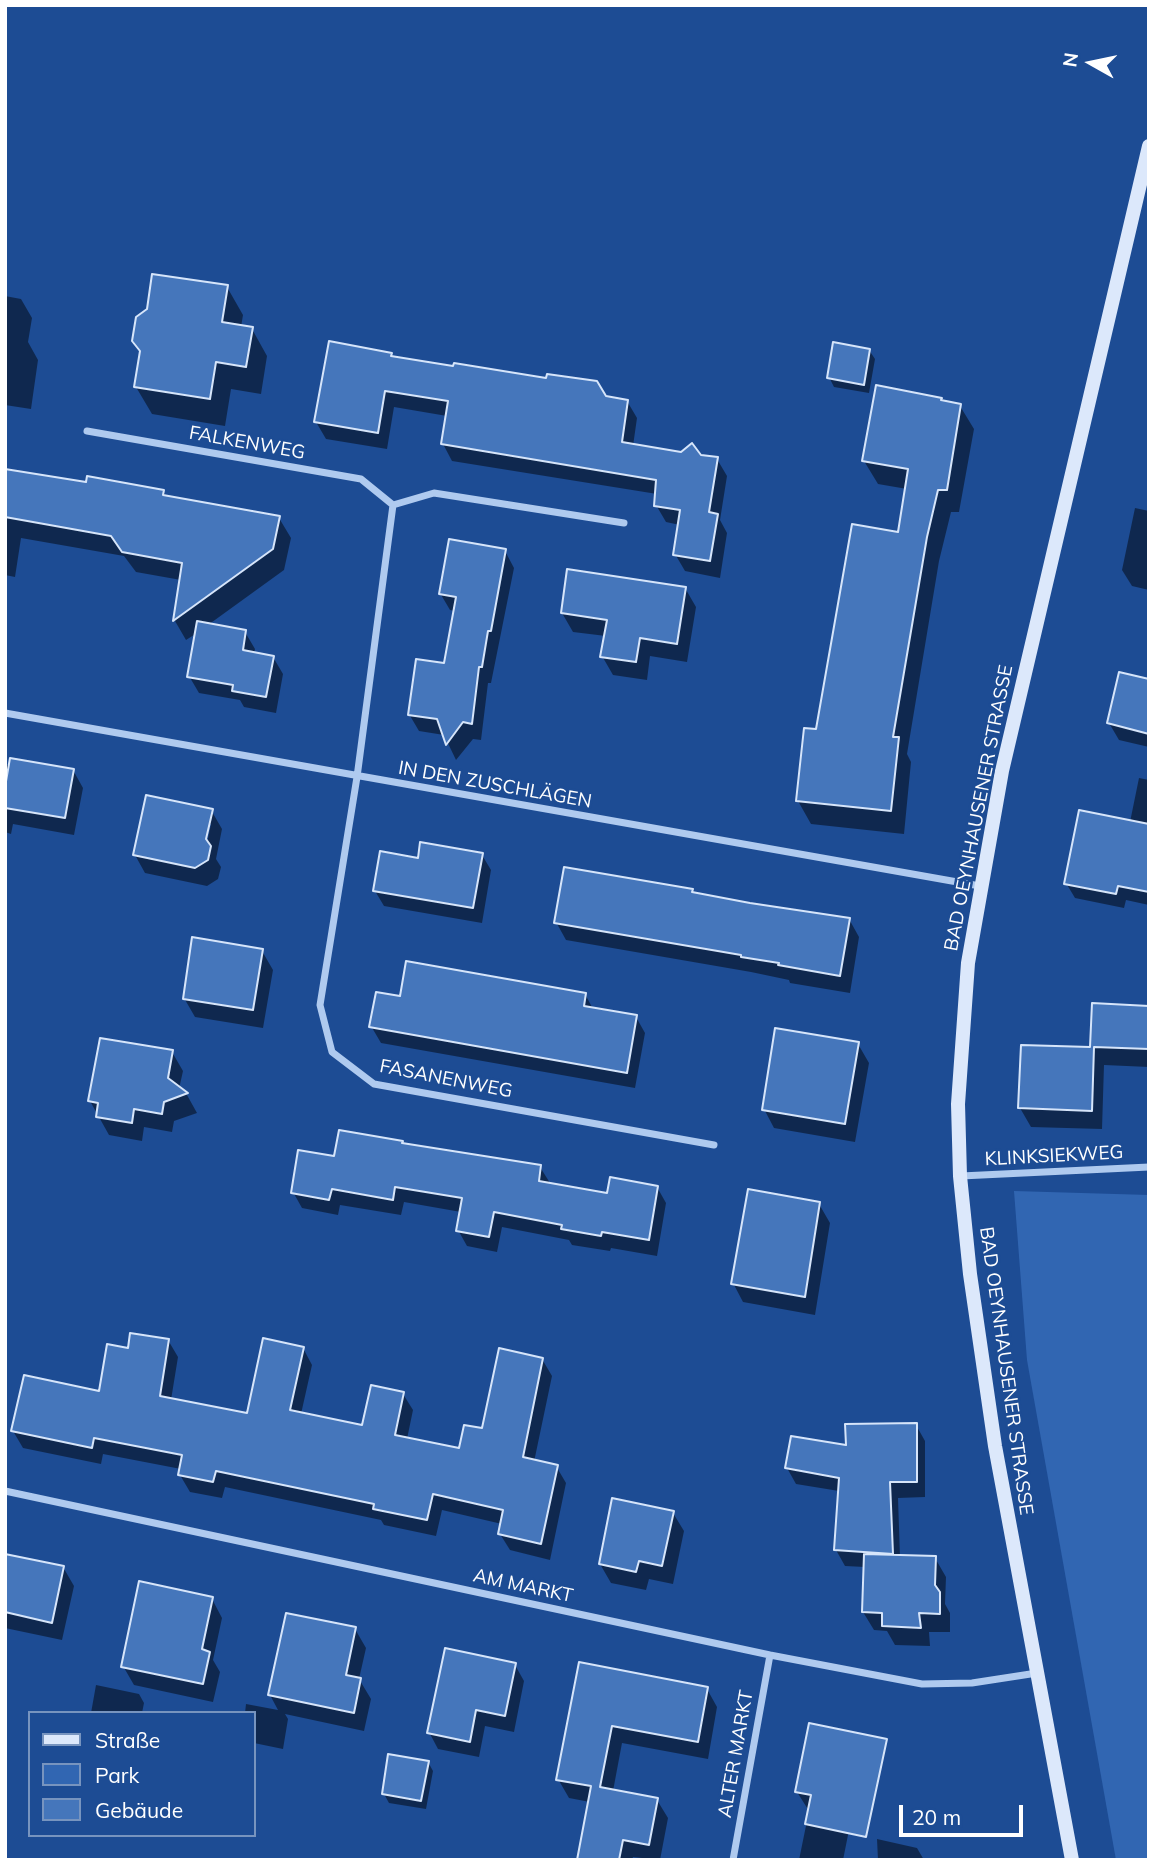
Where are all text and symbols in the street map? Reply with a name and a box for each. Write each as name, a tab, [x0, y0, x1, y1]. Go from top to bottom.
north arrow	[1056, 28, 1126, 98]
text: N	[1057, 51, 1083, 69]
street label: FALKENWEG	[187, 422, 307, 464]
street label: BAD OEYNHAUSENER STRASSE	[940, 663, 1018, 953]
street label: IN DEN ZUSCHLÄGEN	[396, 757, 594, 813]
street label: FASANENWEG	[378, 1055, 514, 1103]
street label: KLINKSIEKWEG	[984, 1141, 1124, 1171]
street label: BAD OEYNHAUSENER STRASSE	[974, 1225, 1038, 1517]
street label: AM MARKT	[471, 1564, 575, 1608]
street label: ALTER MARKT	[714, 1689, 758, 1819]
legend	[28, 1711, 256, 1837]
text: Straße	[95, 1727, 160, 1753]
text: Park	[95, 1762, 139, 1788]
scale bar	[902, 1792, 1026, 1836]
text: Gebäude	[95, 1797, 183, 1823]
text: 20 m	[912, 1804, 961, 1830]

